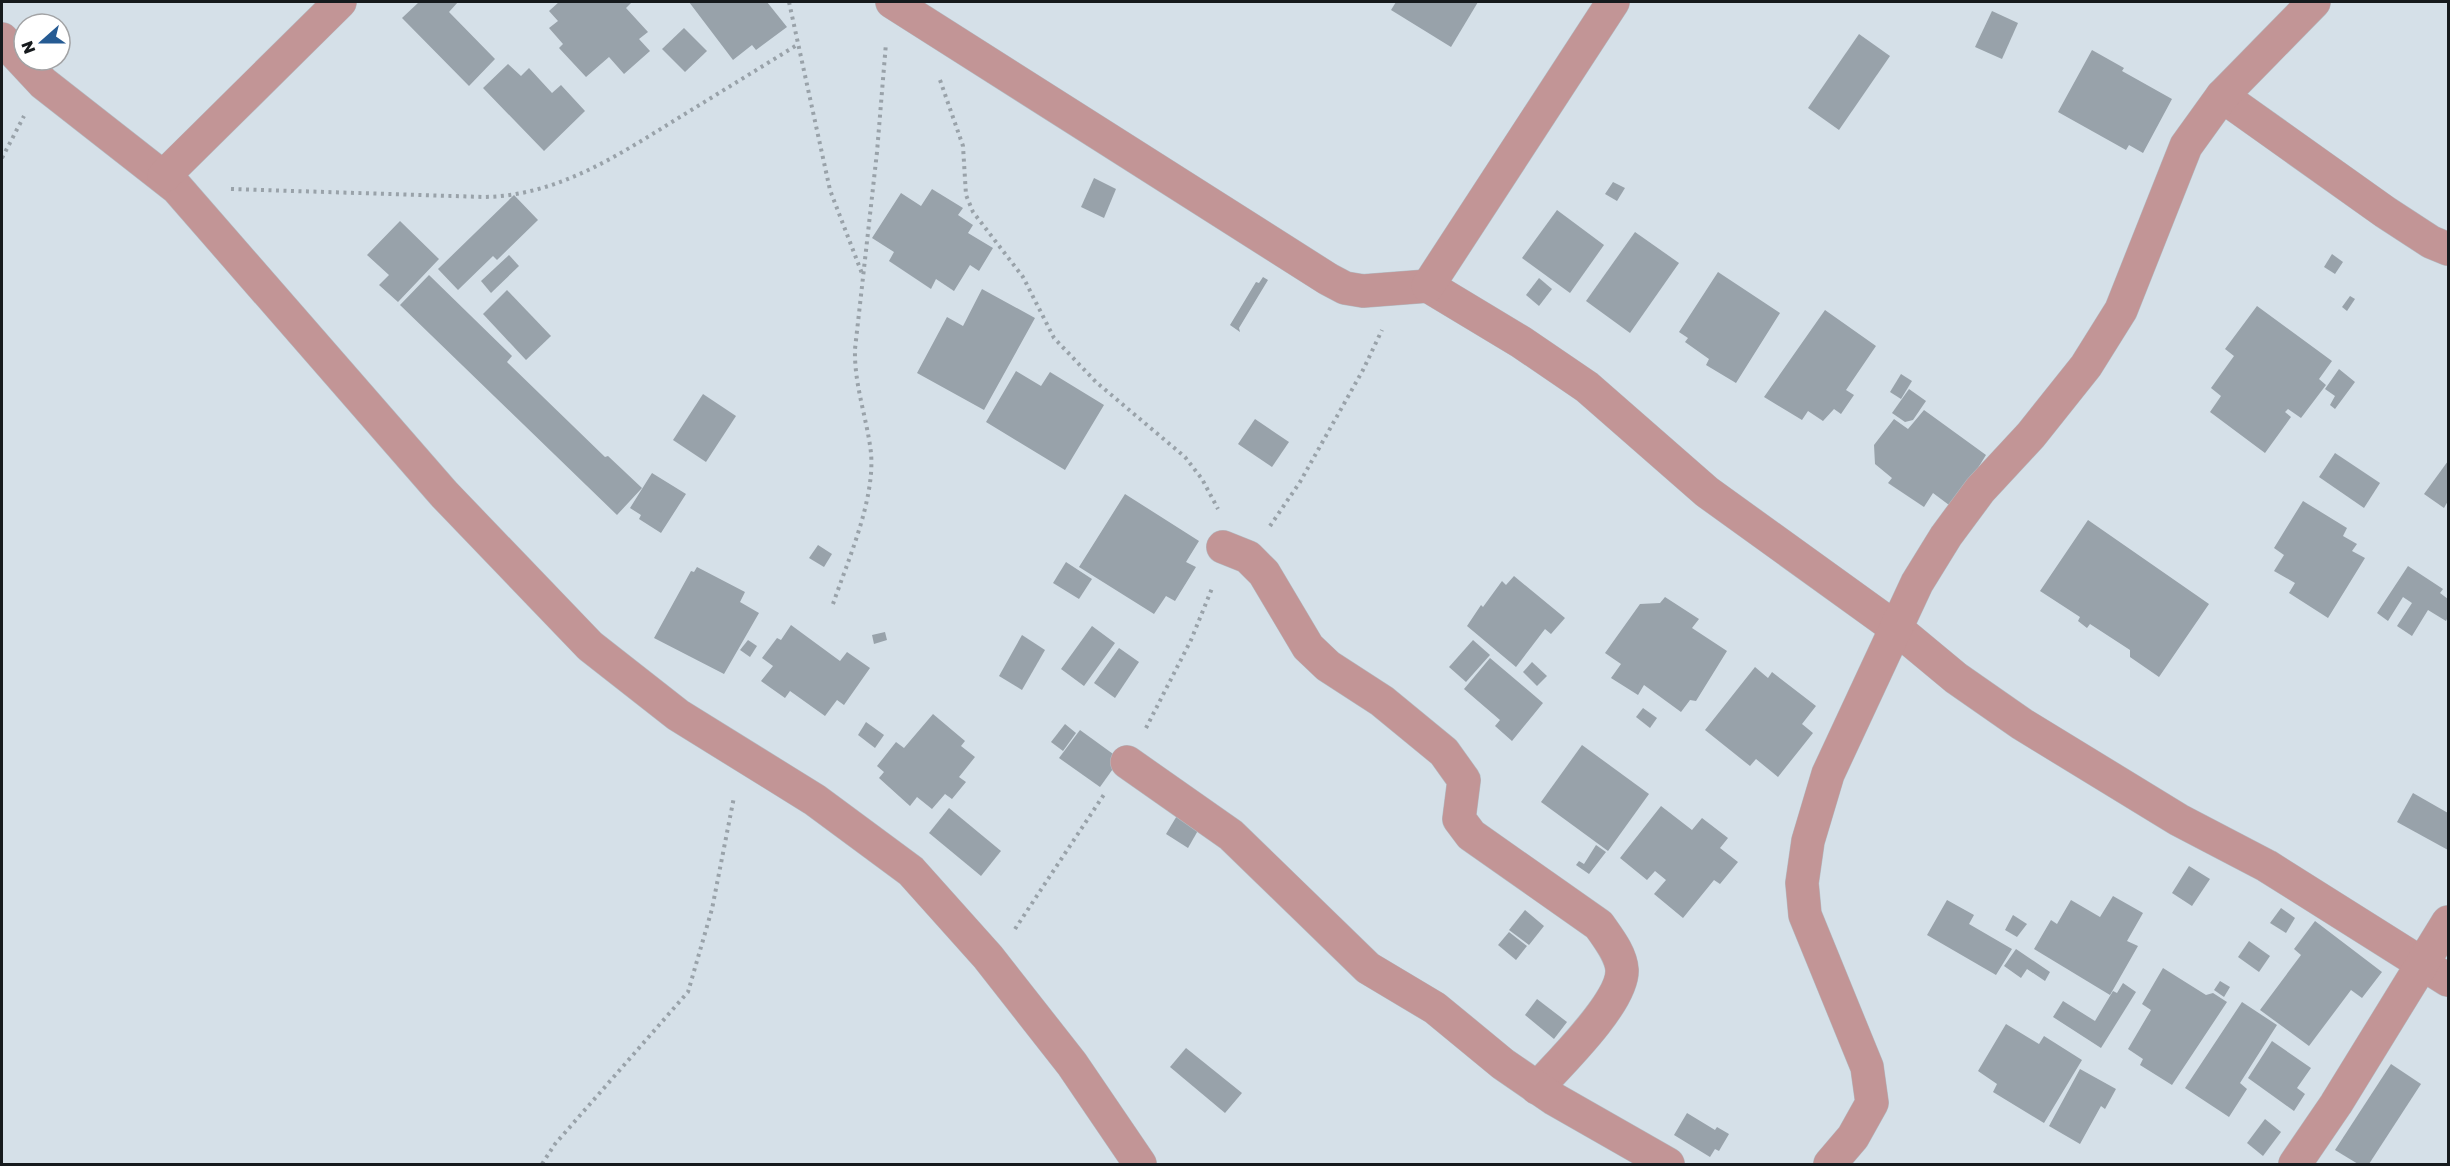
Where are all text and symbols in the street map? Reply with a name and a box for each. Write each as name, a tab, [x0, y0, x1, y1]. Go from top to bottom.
north arrow	[12, 12, 72, 72]
text: N	[16, 38, 40, 57]

